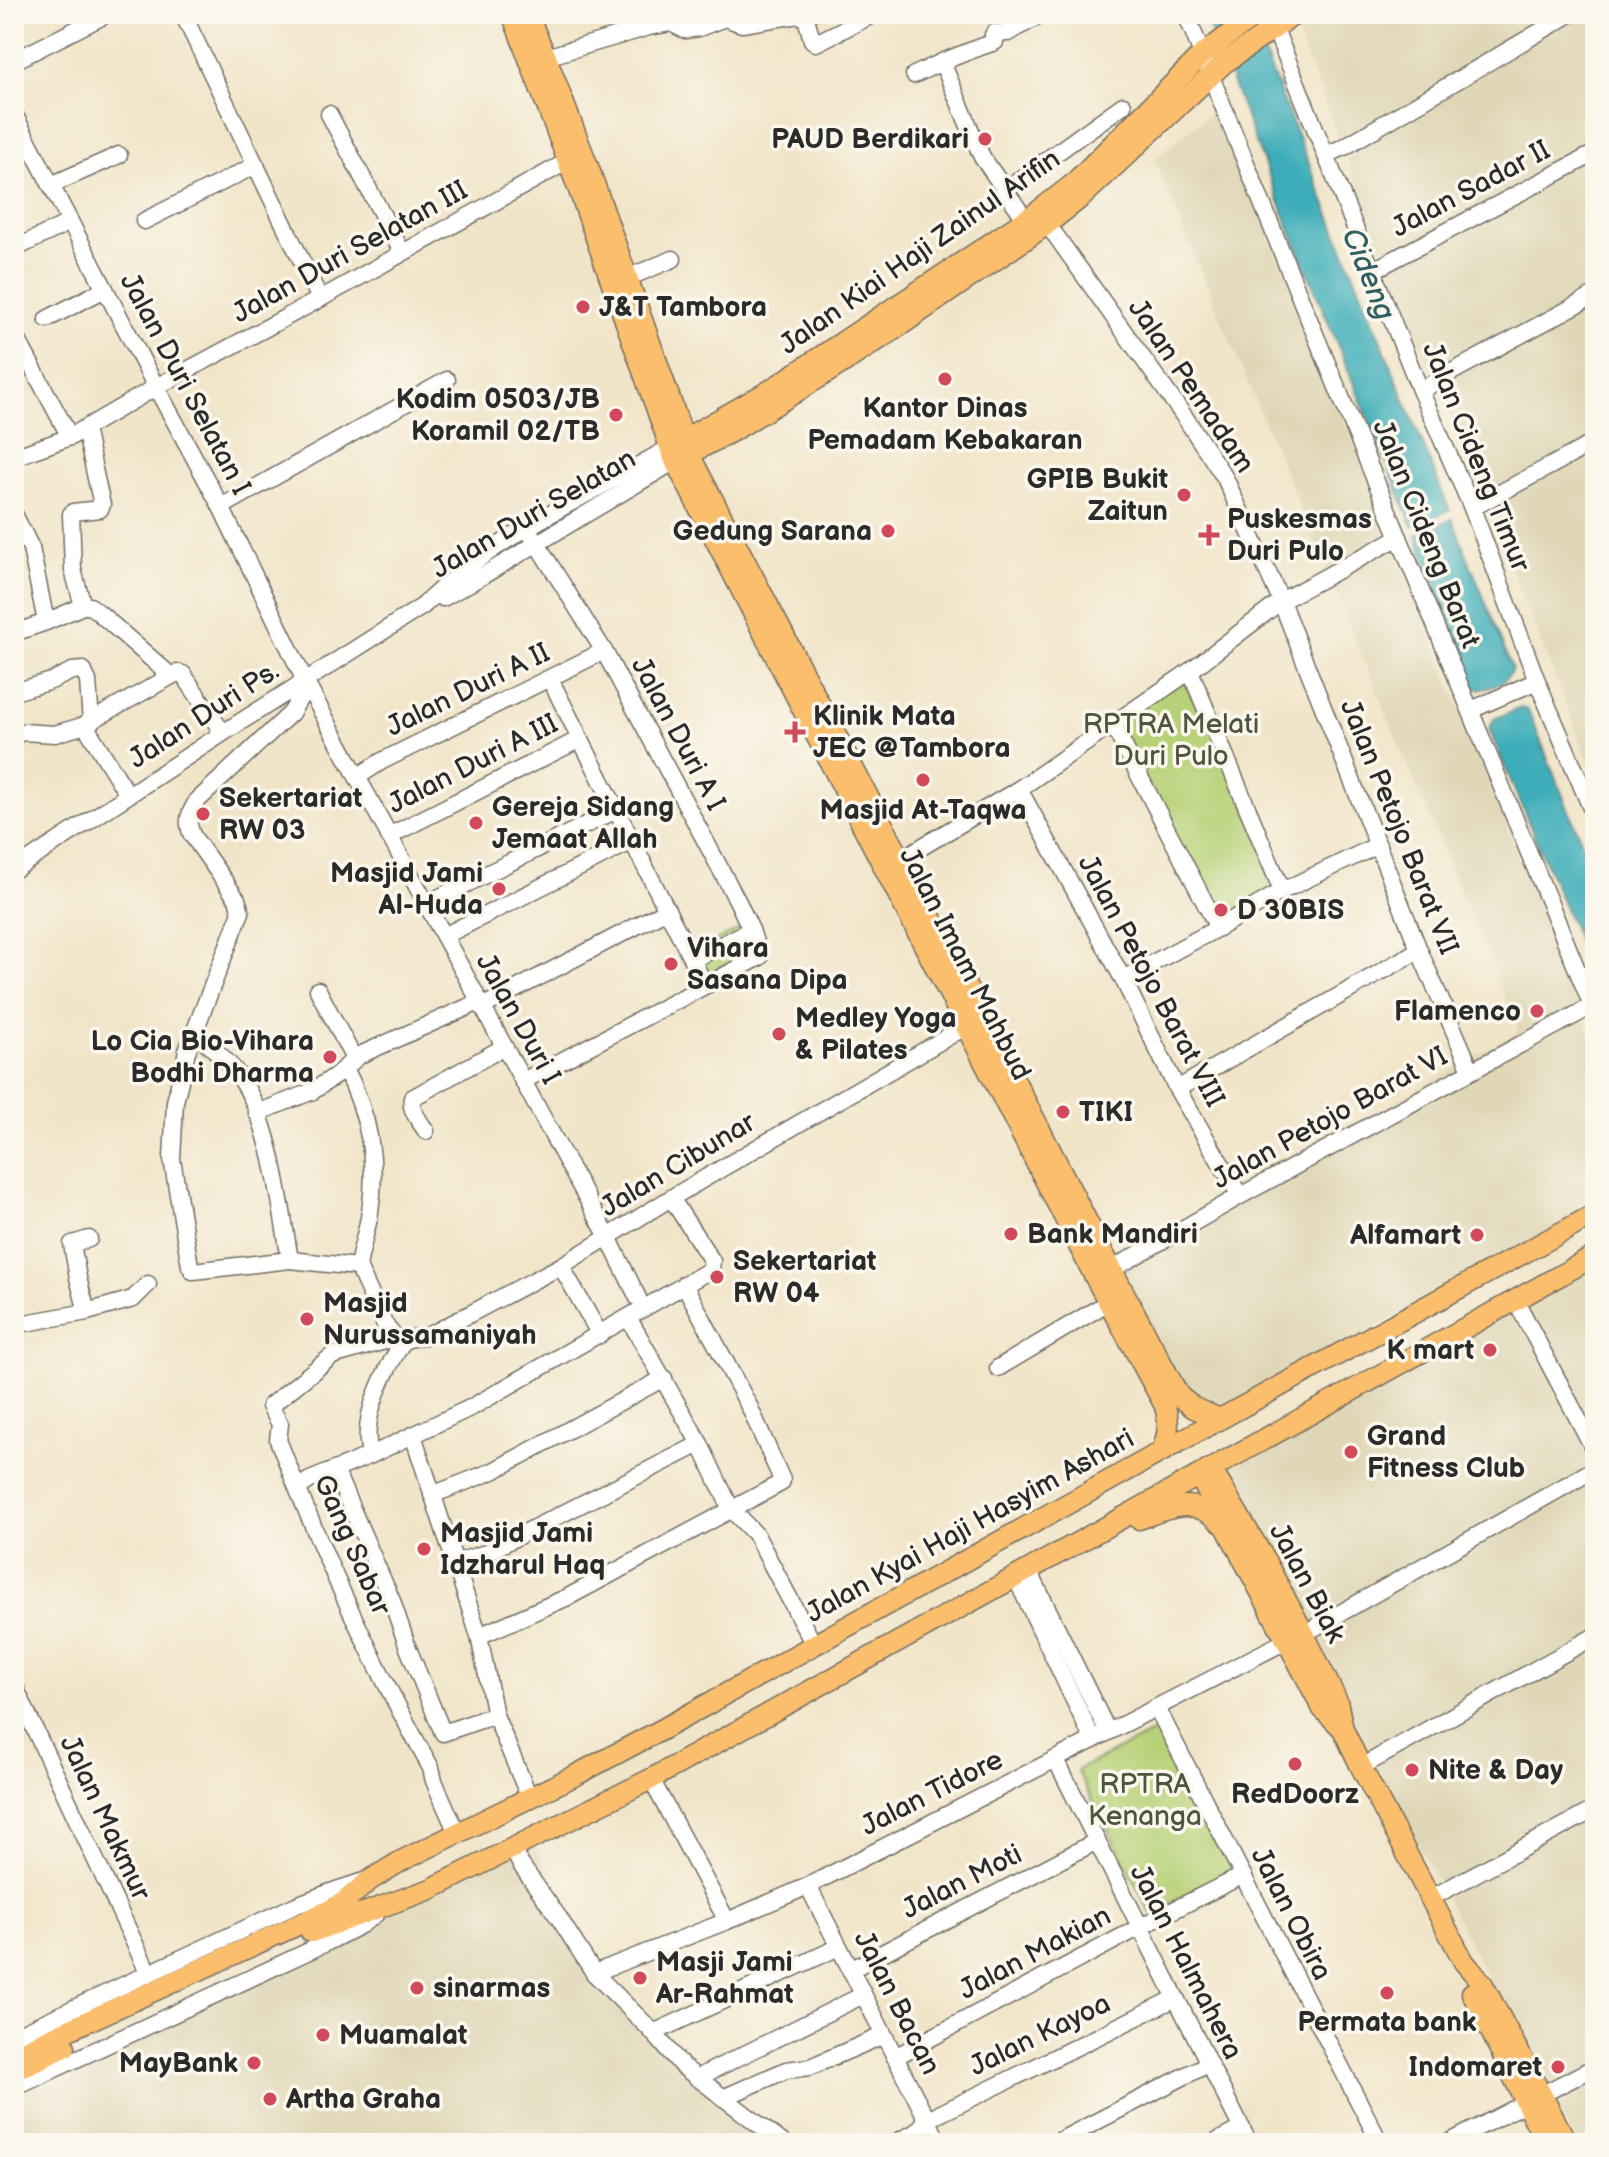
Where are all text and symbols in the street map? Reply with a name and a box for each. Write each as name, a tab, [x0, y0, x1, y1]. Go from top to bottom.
place label: PAUD Berdikari	[771, 123, 969, 156]
marker: PAUD Berdikari	[976, 130, 994, 148]
street label: Jalan Sadar II	[1386, 134, 1556, 244]
street label: Jalan Kiai Haji Zainul Arifin	[773, 143, 1067, 361]
street label: Jalan Duri Selatan III	[227, 174, 473, 330]
water label: Cideng	[1333, 223, 1403, 325]
street label: Jalan Duri Selatan I	[113, 268, 257, 500]
place label: J&T Tambora	[599, 291, 767, 324]
street label: Jalan Pemadam	[1121, 293, 1261, 479]
marker: J&T Tambora	[574, 298, 592, 316]
street label: Jalan Cideng Timur	[1415, 338, 1537, 577]
marker: Kantor Dinas Pemadam Kebakaran	[936, 370, 954, 388]
place label: Kodim 0503/JB Koramil 02/TB	[396, 383, 600, 448]
place label: Kantor Dinas Pemadam Kebakaran	[807, 392, 1083, 457]
marker: Kodim 0503/JB Koramil 02/TB	[607, 406, 625, 424]
street label: Jalan Cideng Barat	[1365, 415, 1487, 653]
street label: Jalan Duri Selatan	[426, 442, 642, 586]
place label: GPIB Bukit Zaitun	[1027, 463, 1168, 528]
marker: GPIB Bukit Zaitun	[1175, 486, 1193, 504]
place label: Puskesmas Duri Pulo	[1227, 503, 1372, 568]
place label: Gedung Sarana	[673, 515, 872, 548]
marker: Gedung Sarana	[879, 522, 897, 540]
marker: Puskesmas Duri Pulo	[1198, 524, 1220, 546]
street label: Jalan Duri A II	[381, 636, 555, 744]
street label: Jalan Duri A I	[624, 652, 732, 816]
street label: Jalan Duri Ps.	[123, 654, 285, 776]
street label: Jalan Petojo Barat VII	[1333, 695, 1465, 959]
place label: Klinik Mata JEC @Tambora	[813, 700, 1011, 765]
street label: Jalan Duri A III	[383, 707, 563, 821]
park label: RPTRA Melati Duri Pulo	[1083, 708, 1259, 773]
marker: Klinik Mata JEC @Tambora	[784, 721, 806, 743]
marker: Masjid At-Taqwa	[914, 771, 932, 789]
place label: Sekertariat RW 03	[219, 782, 362, 847]
place label: Gereja Sidang Jemaat Allah	[492, 791, 674, 856]
place label: Masjid At-Taqwa	[820, 794, 1026, 827]
marker: Sekertariat RW 03	[194, 805, 212, 823]
marker: Gereja Sidang Jemaat Allah	[467, 814, 485, 832]
street label: Jalan Imam Mahbud	[892, 842, 1038, 1086]
street label: Jalan Petojo Barat VIII	[1071, 849, 1231, 1113]
place label: Masjid Jami Al-Huda	[330, 857, 483, 922]
marker: Masjid Jami Al-Huda	[490, 880, 508, 898]
place label: D 30BIS	[1237, 894, 1344, 927]
marker: D 30BIS	[1212, 901, 1230, 919]
place label: Vihara Sasana Dipa	[687, 932, 848, 997]
street label: Jalan Duri I	[469, 948, 567, 1090]
marker: Vihara Sasana Dipa	[662, 955, 680, 973]
place label: Flamenco	[1394, 995, 1521, 1028]
place label: Medley Yoga & Pilates	[795, 1002, 957, 1067]
marker: Flamenco	[1528, 1002, 1546, 1020]
place label: Lo Cia Bio-Vihara Bodhi Dharma	[91, 1025, 314, 1090]
marker: Medley Yoga & Pilates	[770, 1025, 788, 1043]
street label: Jalan Petojo Barat VI	[1207, 1040, 1453, 1196]
marker: Lo Cia Bio-Vihara Bodhi Dharma	[321, 1048, 339, 1066]
place label: TIKI	[1079, 1096, 1133, 1129]
marker: TIKI	[1054, 1103, 1072, 1121]
street label: Jalan Cibunar	[595, 1105, 762, 1224]
place label: Bank Mandiri	[1027, 1218, 1198, 1251]
place label: Alfamart	[1349, 1219, 1461, 1252]
marker: Bank Mandiri	[1002, 1225, 1020, 1243]
marker: Alfamart	[1468, 1226, 1486, 1244]
place label: Sekertariat RW 04	[733, 1245, 876, 1310]
marker: Sekertariat RW 04	[708, 1268, 726, 1286]
place label: Masjid Nurussamaniyah	[323, 1287, 537, 1352]
marker: Masjid Nurussamaniyah	[298, 1310, 316, 1328]
place label: K mart	[1386, 1334, 1474, 1367]
marker: K mart	[1481, 1341, 1499, 1359]
place label: Grand Fitness Club	[1367, 1420, 1525, 1485]
street label: Jalan Kyai Haji Hasyim Ashari	[800, 1422, 1140, 1630]
marker: Grand Fitness Club	[1342, 1443, 1360, 1461]
street label: Gang Sabar	[306, 1470, 398, 1621]
place label: Masjid Jami Idzharul Haq	[440, 1517, 605, 1582]
street label: Jalan Biak	[1262, 1518, 1352, 1649]
marker: Masjid Jami Idzharul Haq	[415, 1540, 433, 1558]
street label: Jalan Makmur	[53, 1731, 158, 1906]
street label: Jalan Tidore	[856, 1743, 1008, 1843]
place label: Nite & Day	[1428, 1754, 1563, 1787]
marker: RedDoorz	[1286, 1755, 1304, 1773]
marker: Nite & Day	[1403, 1761, 1421, 1779]
park label: RPTRA Kenanga	[1088, 1768, 1202, 1833]
place label: RedDoorz	[1231, 1778, 1359, 1811]
street label: Jalan Moti	[897, 1838, 1027, 1926]
street label: Jalan Obira	[1244, 1842, 1338, 1986]
street label: Jalan Halmahera	[1123, 1859, 1249, 2065]
street label: Jalan Makian	[953, 1899, 1117, 2007]
street label: Jalan Bacan	[847, 1926, 947, 2080]
place label: Masji Jami Ar-Rahmat	[655, 1946, 794, 2011]
marker: Masji Jami Ar-Rahmat	[631, 1969, 649, 1987]
place label: sinarmas	[433, 1972, 550, 2005]
marker: sinarmas	[408, 1979, 426, 1997]
marker: Permata bank	[1378, 1984, 1396, 2002]
street label: Jalan Kayoa	[964, 1987, 1116, 2083]
place label: Permata bank	[1298, 2006, 1477, 2039]
place label: Muamalat	[339, 2019, 467, 2052]
marker: Muamalat	[314, 2026, 332, 2044]
place label: MayBank	[119, 2047, 238, 2080]
place label: Indomaret	[1409, 2051, 1542, 2084]
marker: MayBank	[245, 2054, 263, 2072]
marker: Indomaret	[1549, 2058, 1567, 2076]
place label: Artha Graha	[285, 2083, 441, 2116]
marker: Artha Graha	[261, 2090, 279, 2108]

